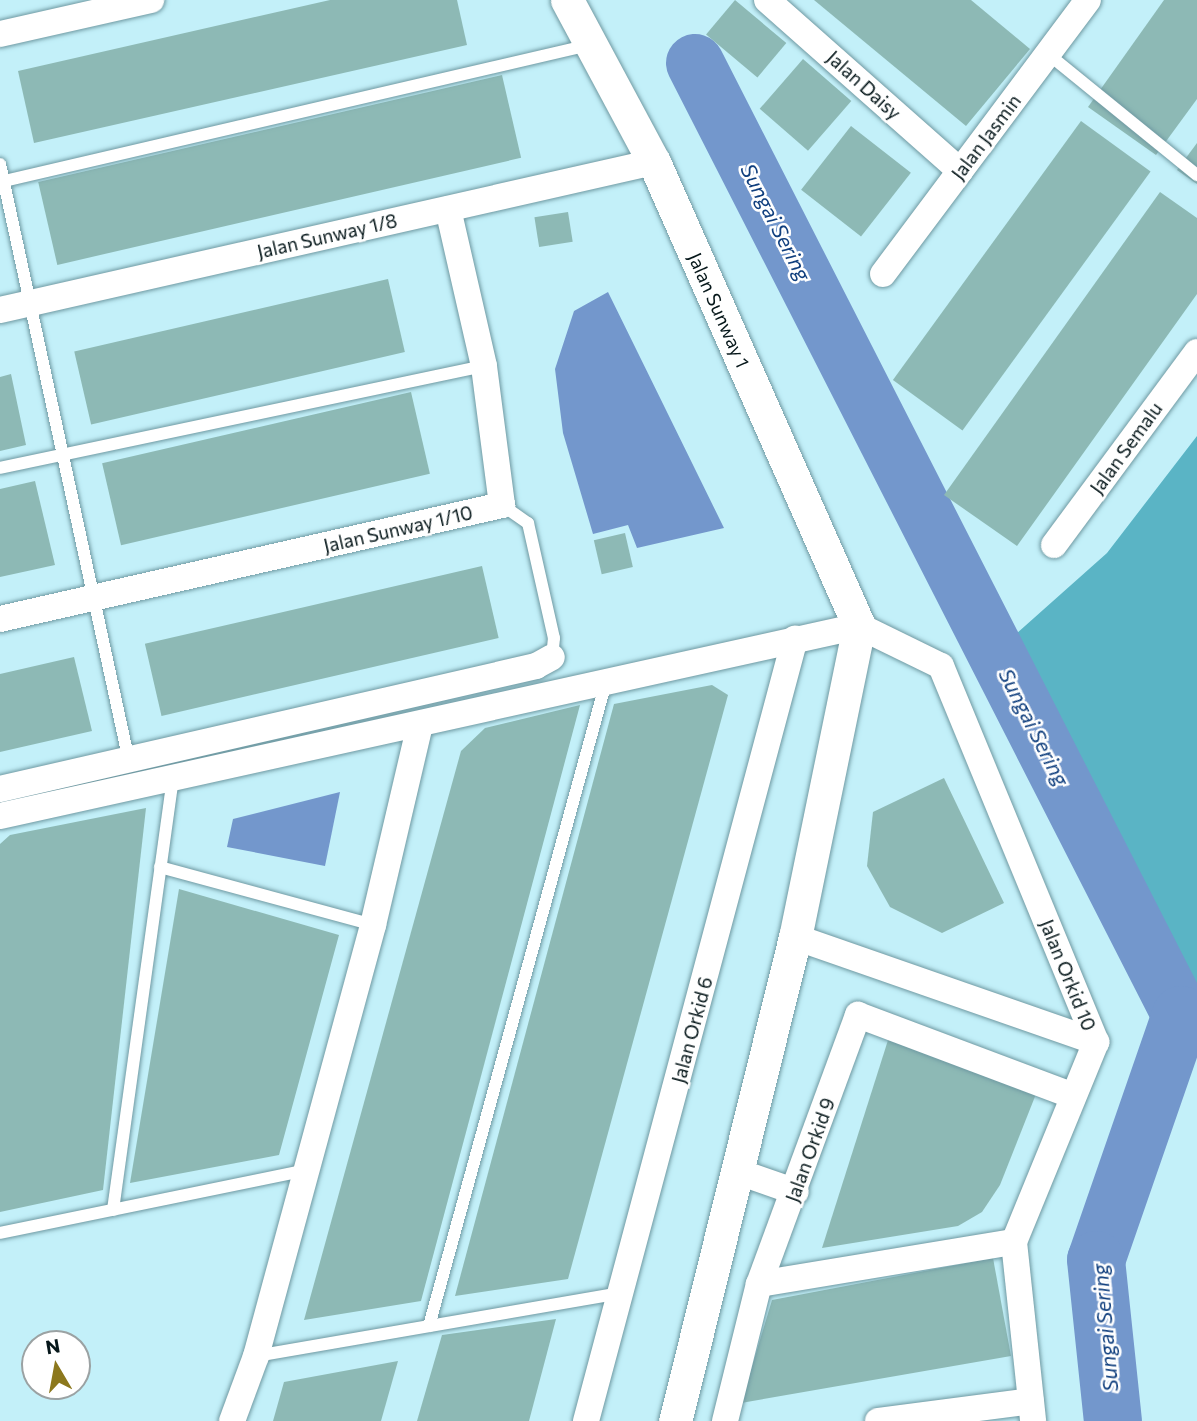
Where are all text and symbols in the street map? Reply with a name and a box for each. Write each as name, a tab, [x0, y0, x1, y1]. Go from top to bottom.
street label: Jalan Daisy	[822, 46, 906, 124]
street label: Jalan Jasmin	[946, 90, 1026, 184]
water label: Sungai Sering	[736, 159, 816, 285]
street label: Jalan Sunway 1/8	[255, 209, 399, 263]
street label: Jalan Sunway 1	[683, 249, 755, 371]
street label: Jalan Semalu	[1085, 398, 1167, 498]
street label: Jalan Sunway 1/10	[321, 501, 475, 557]
water label: Sungai Sering	[994, 664, 1074, 790]
street label: Jalan Orkid 10	[1035, 916, 1101, 1034]
street label: Jalan Orkid 6	[667, 974, 717, 1086]
street label: Jalan Orkid 9	[781, 1095, 839, 1205]
water label: Sungai Sering	[1087, 1263, 1123, 1393]
north arrow	[21, 1330, 91, 1400]
text: N	[44, 1333, 62, 1358]

